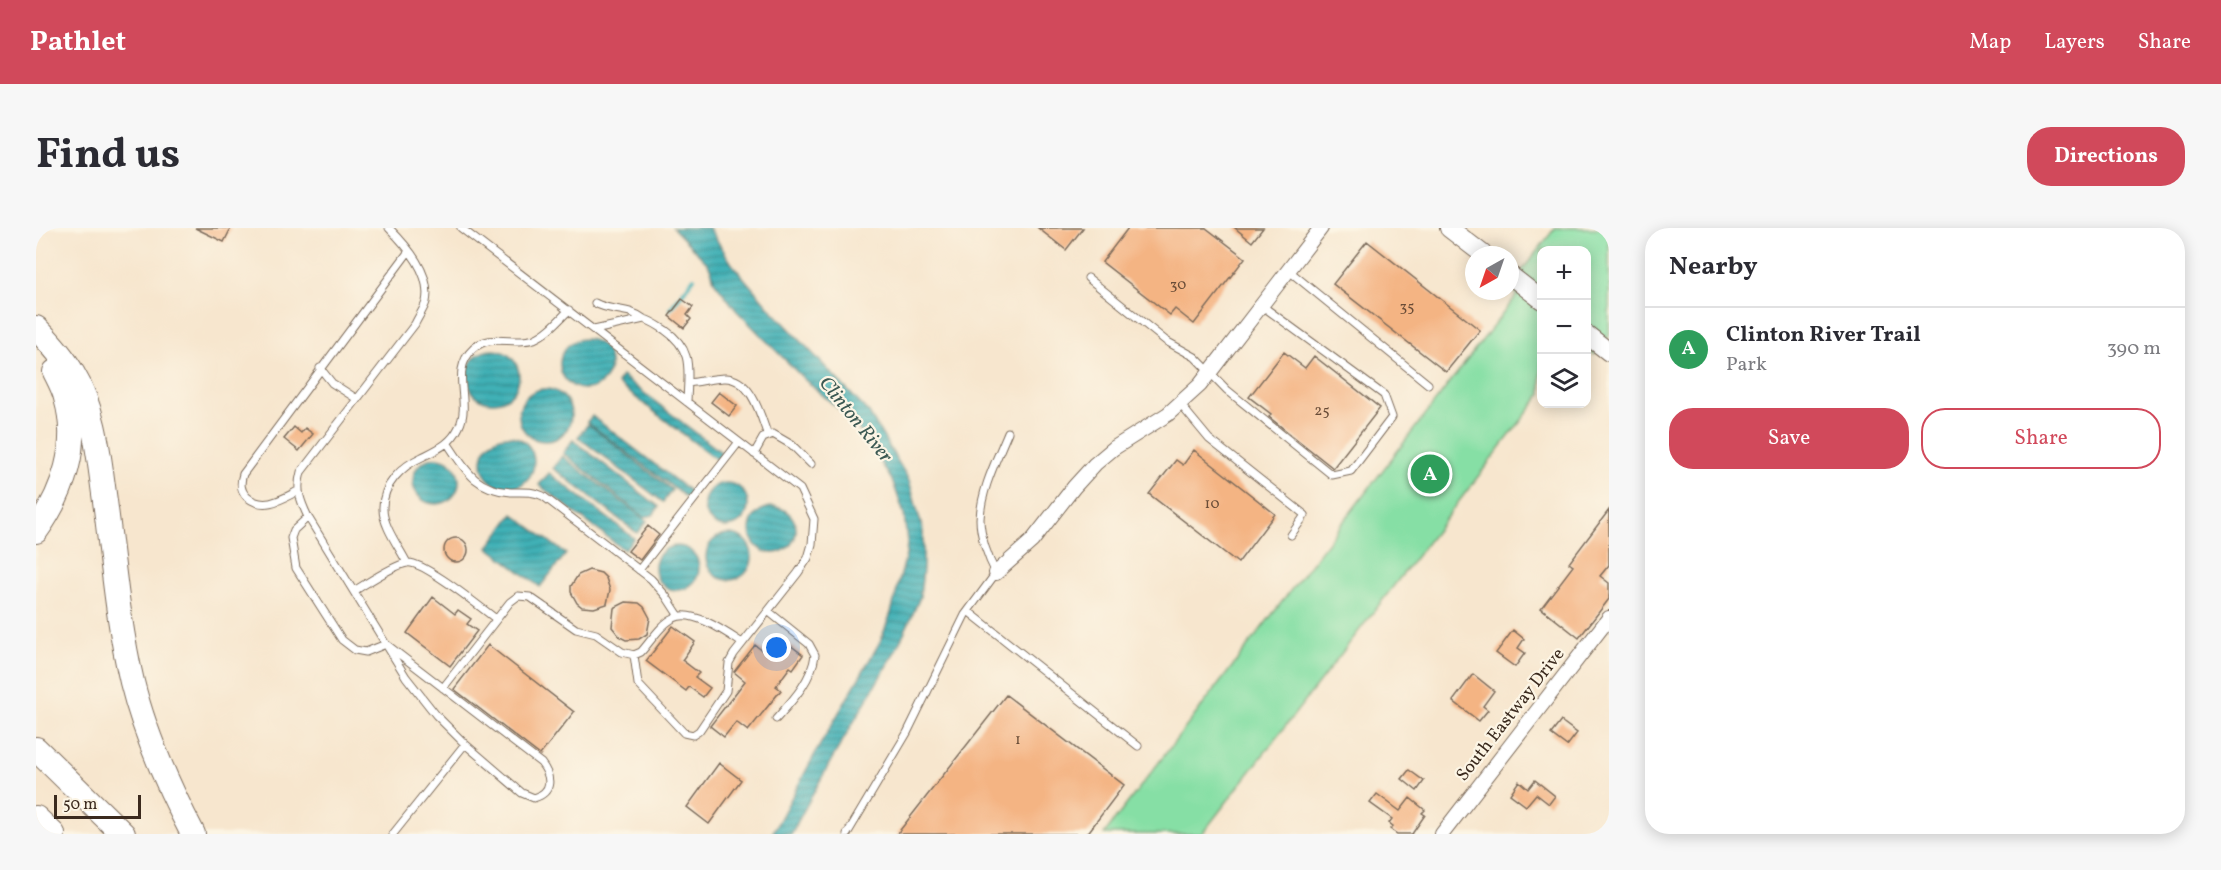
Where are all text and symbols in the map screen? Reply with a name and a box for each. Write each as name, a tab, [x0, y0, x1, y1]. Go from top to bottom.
text: Pathlet	[30, 23, 126, 62]
text: Map	[1969, 28, 2011, 57]
text: Layers	[2044, 28, 2105, 57]
text: Share	[2138, 28, 2191, 57]
text: Find us	[36, 127, 180, 186]
button: Directions	[2027, 127, 2185, 186]
north arrow	[1465, 246, 1519, 300]
map controls	[1537, 246, 1591, 408]
button: +	[1537, 246, 1591, 300]
text: Nearby	[1669, 249, 1758, 285]
house number: 30	[1170, 275, 1186, 296]
house number: 35	[1400, 297, 1414, 318]
button: −	[1537, 300, 1591, 354]
text: Clinton River Trail	[1726, 320, 1921, 351]
text: A	[1681, 335, 1696, 363]
text: 390 m	[2107, 335, 2161, 363]
text: Park	[1726, 351, 1767, 379]
button: layers	[1537, 354, 1591, 408]
water label: Clinton River	[811, 371, 899, 470]
house number: 25	[1314, 401, 1330, 422]
button: Save	[1669, 408, 1909, 469]
button: Share	[1921, 408, 2161, 469]
pin: A	[1410, 452, 1450, 496]
house number: 10	[1205, 494, 1219, 515]
your location	[762, 633, 791, 662]
street label: South Eastway Drive	[1451, 643, 1571, 787]
house number: 1	[1015, 730, 1021, 751]
scale bar	[54, 792, 141, 820]
text: 50 m	[63, 794, 97, 816]

